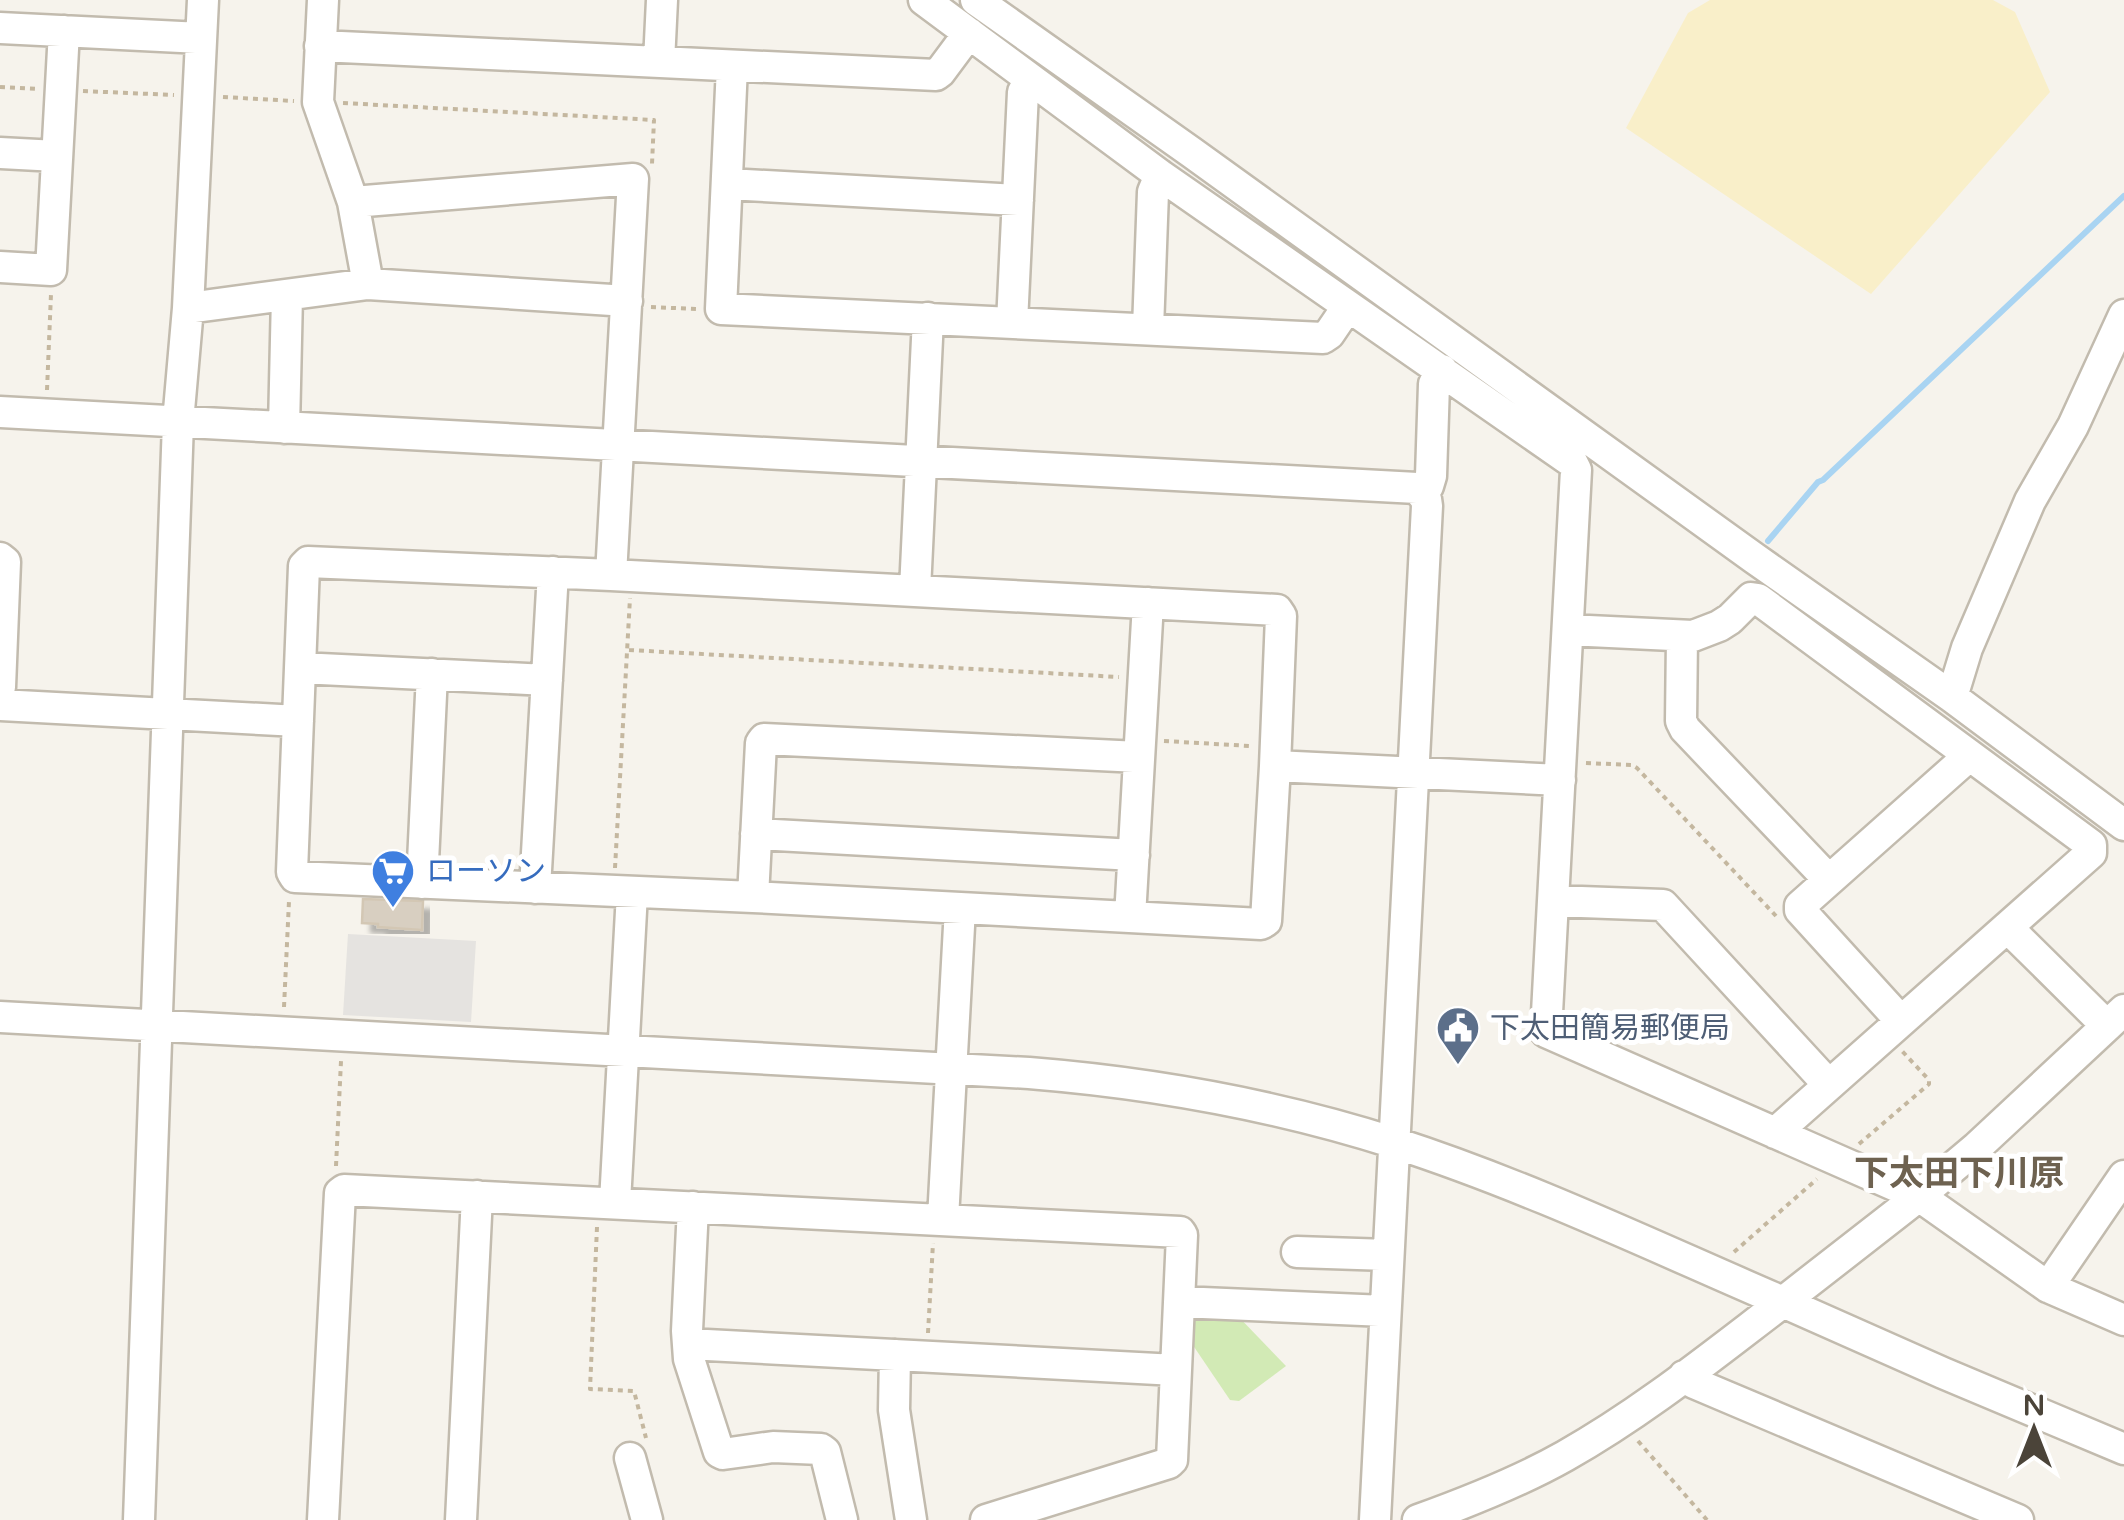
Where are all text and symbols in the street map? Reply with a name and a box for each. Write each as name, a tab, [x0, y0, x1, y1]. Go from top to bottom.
supermarket icon: ローソン	[370, 848, 416, 909]
place label: ローソン	[426, 853, 546, 890]
public building icon: 下太田簡易郵便局	[1435, 1005, 1481, 1066]
place label: 下太田簡易郵便局	[1490, 1010, 1730, 1047]
district label: 下太田下川原	[1854, 1153, 2064, 1195]
north arrow	[1984, 1380, 2084, 1480]
text: N	[2023, 1389, 2045, 1423]

